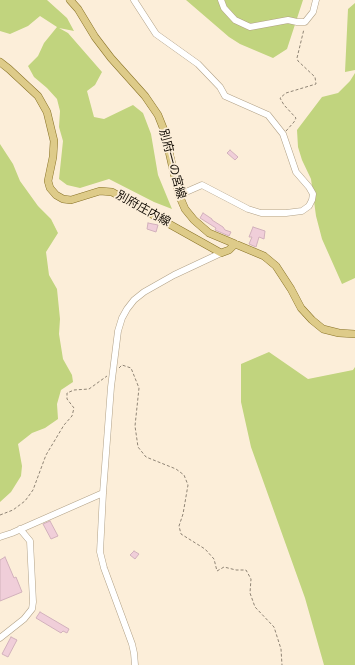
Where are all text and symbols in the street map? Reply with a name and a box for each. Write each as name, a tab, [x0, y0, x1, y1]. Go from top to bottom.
street label: 別府一の宮線	[156, 127, 188, 201]
street label: 別府庄内線	[113, 188, 173, 230]

